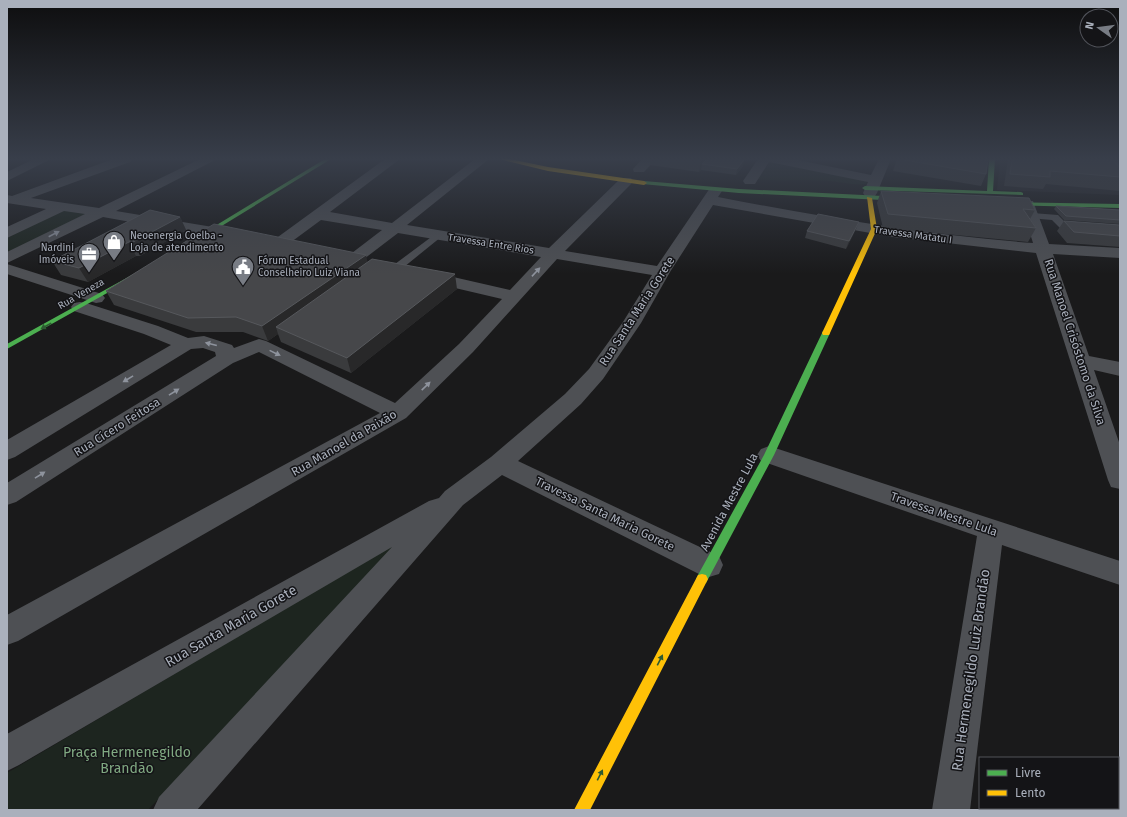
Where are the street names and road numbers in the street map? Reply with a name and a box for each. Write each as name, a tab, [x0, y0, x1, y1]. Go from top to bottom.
street label: Travessa Matatu I	[873, 224, 953, 246]
street label: Travessa Entre Rios	[447, 231, 535, 257]
street label: Rua Santa Maria Gorete	[596, 254, 678, 368]
street label: Rua Manoel Crisóstomo da Silva	[1041, 257, 1109, 427]
street label: Rua Veneza	[56, 276, 106, 312]
street label: Rua Cícero Feitosa	[71, 395, 163, 459]
street label: Rua Manoel da Paixão	[289, 407, 399, 479]
street label: Avenida Mestre Lula	[697, 451, 761, 553]
street label: Travessa Santa Maria Gorete	[533, 474, 677, 554]
street label: Travessa Mestre Lula	[889, 489, 999, 539]
street label: Rua Hermenegildo Luiz Brandão	[948, 568, 994, 772]
street label: Rua Santa Maria Gorete	[162, 581, 300, 671]

